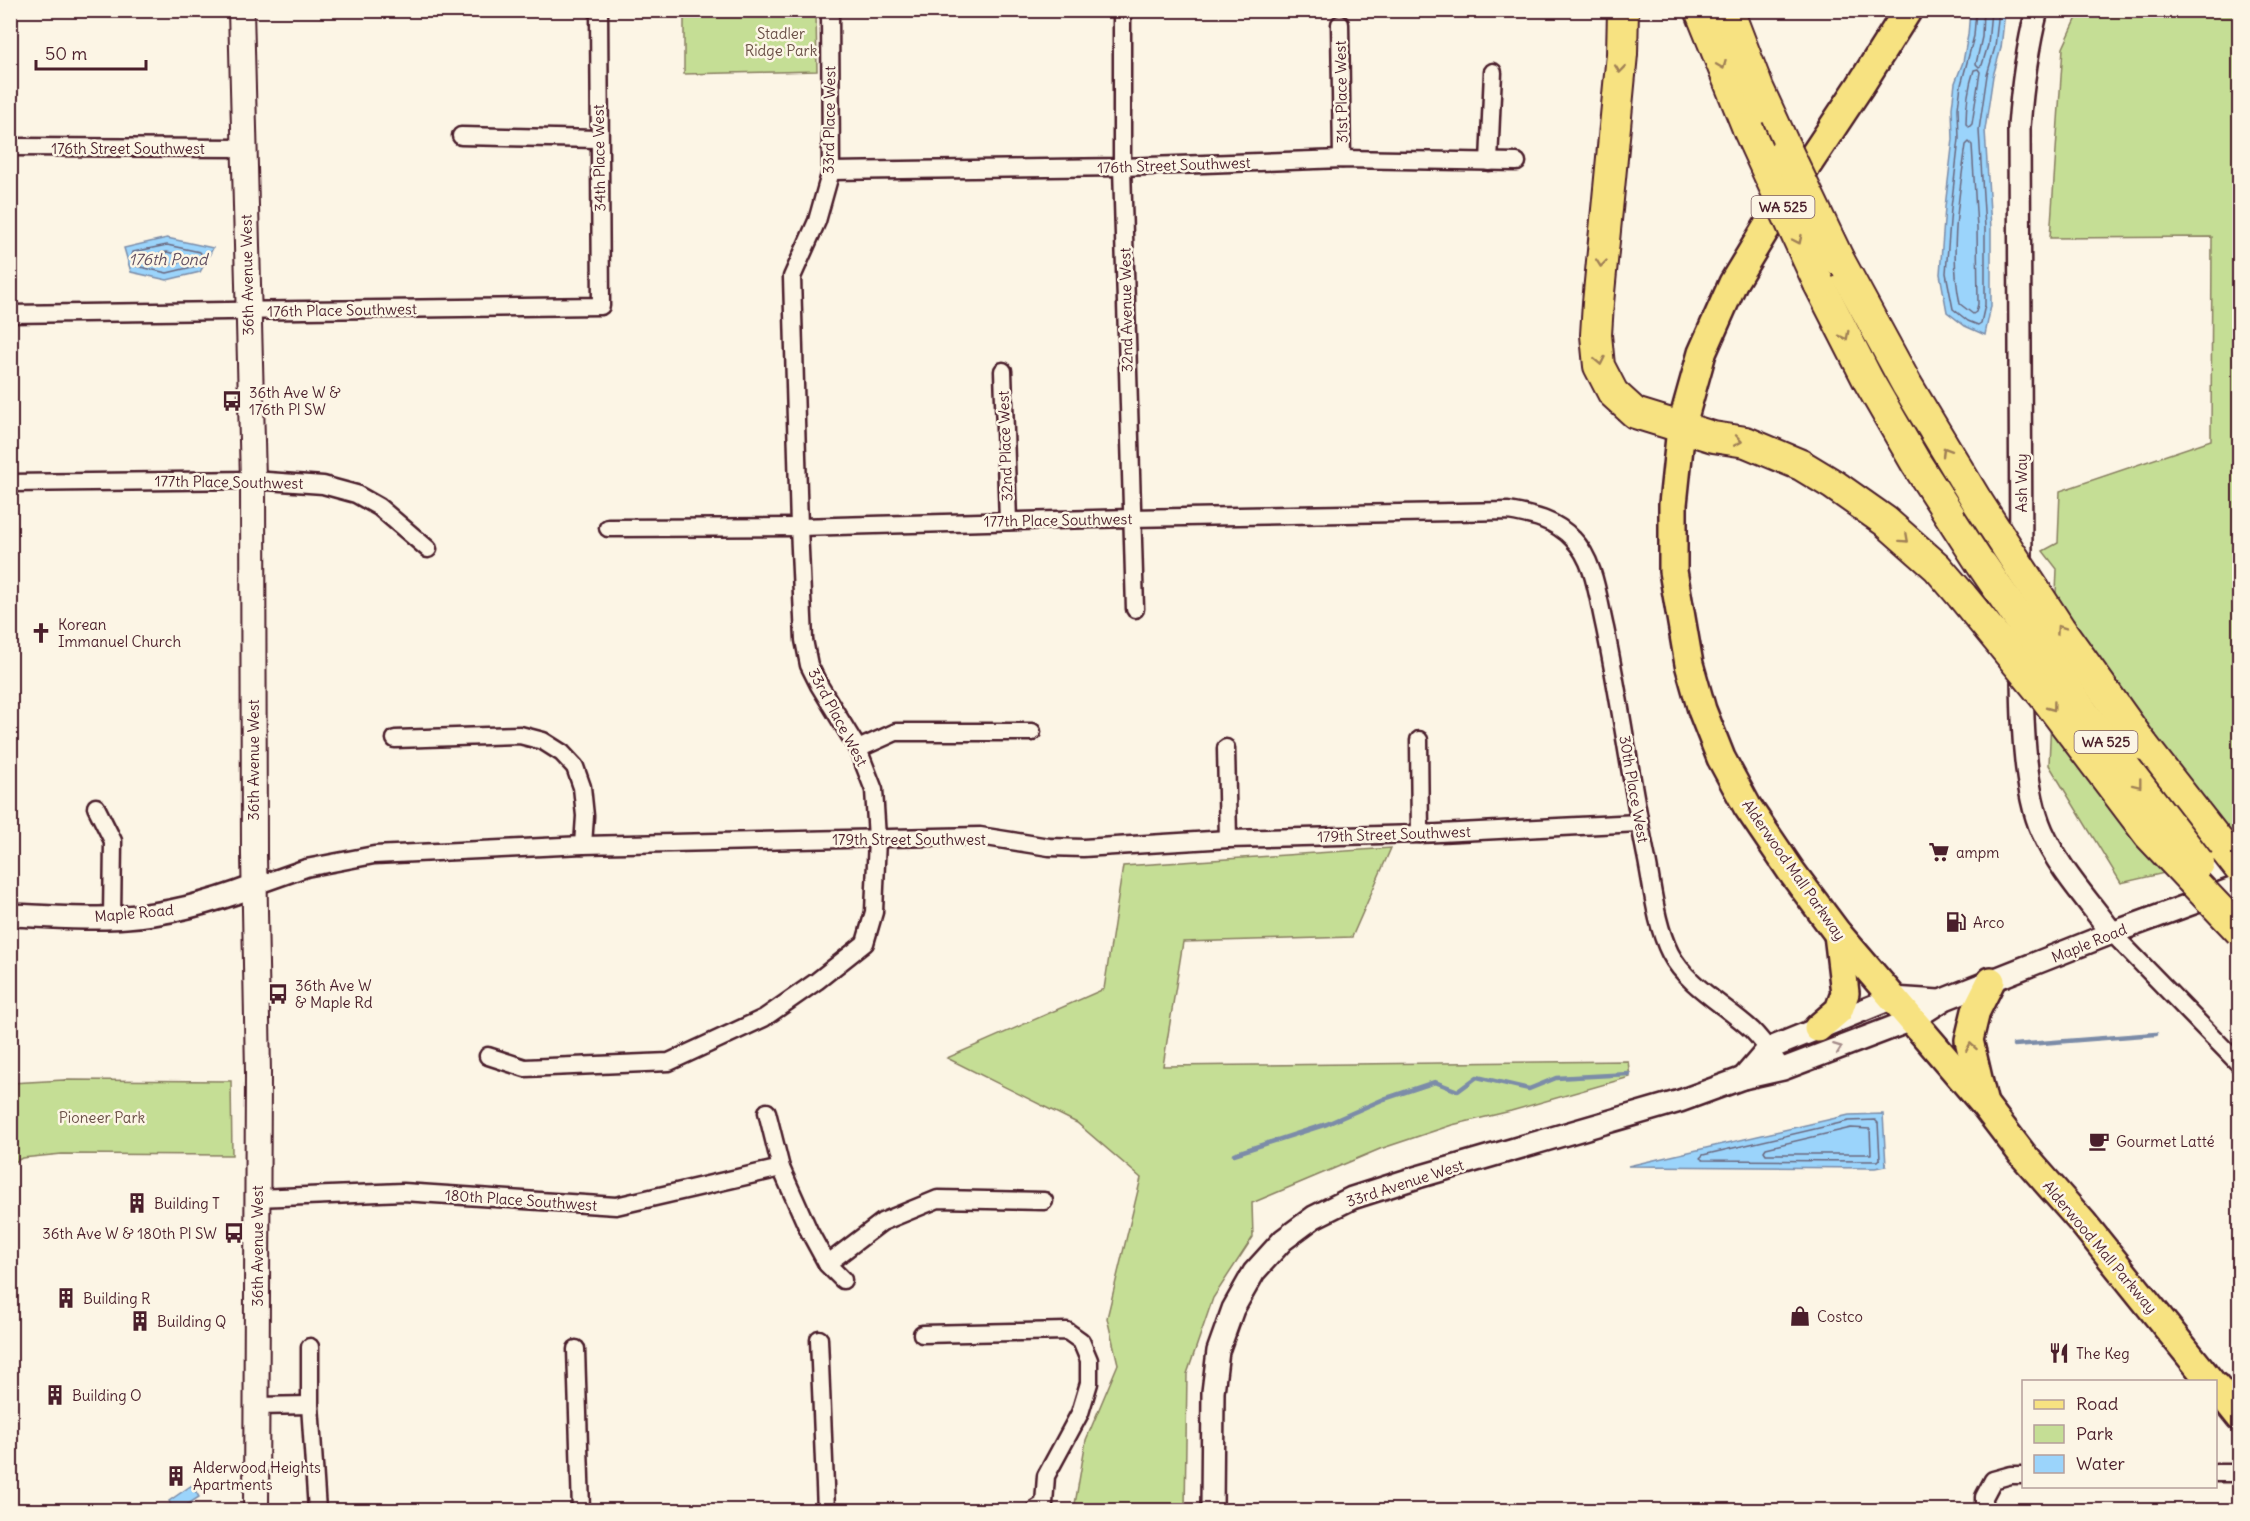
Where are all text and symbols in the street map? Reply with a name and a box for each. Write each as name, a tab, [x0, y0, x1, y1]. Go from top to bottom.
park label: Stadler Ridge Park	[745, 24, 818, 60]
scale bar	[36, 33, 146, 71]
street label: 31st Place West	[1331, 40, 1351, 144]
text: 50 m	[45, 42, 87, 65]
one-way arrow	[1715, 59, 1727, 70]
one-way arrow	[1614, 64, 1627, 73]
street label: 33rd Place West	[819, 66, 839, 174]
street label: 34th Place West	[589, 104, 609, 212]
street label: 176th Street Southwest	[51, 139, 205, 158]
street label: 176th Street Southwest	[1097, 153, 1251, 177]
road number: WA 525	[1752, 196, 1814, 218]
street label: 36th Avenue West	[236, 214, 258, 336]
one-way arrow	[1791, 233, 1803, 244]
street label: 32nd Avenue West	[1115, 247, 1137, 373]
water label: 176th Pond	[129, 249, 210, 269]
one-way arrow	[1595, 258, 1608, 268]
street label: 176th Place Southwest	[267, 299, 417, 321]
one-way arrow	[1838, 330, 1850, 341]
one-way arrow	[1593, 356, 1606, 366]
place label: 36th Ave W & 176th Pl SW	[249, 383, 341, 419]
bus stop icon: 36th Ave W & 176th Pl SW	[220, 389, 244, 413]
street label: 32nd Place West	[994, 390, 1016, 502]
one-way arrow	[1733, 434, 1743, 447]
one-way arrow	[1942, 447, 1954, 457]
street label: Ash Way	[2012, 454, 2031, 512]
street label: 177th Place Southwest	[154, 471, 304, 493]
street label: 177th Place Southwest	[983, 509, 1133, 531]
one-way arrow	[1898, 532, 1909, 543]
place label: Korean Immanuel Church	[58, 615, 181, 651]
church icon: Korean Immanuel Church	[29, 621, 53, 645]
one-way arrow	[2056, 625, 2067, 636]
street label: 33rd Place West	[804, 665, 872, 769]
street label: 36th Avenue West	[244, 699, 263, 821]
one-way arrow	[2045, 700, 2056, 711]
road number: WA 525	[2074, 731, 2138, 753]
street label: 30th Place West	[1615, 734, 1653, 844]
one-way arrow	[2130, 777, 2141, 788]
street label: Alderwood Mall Parkway	[1738, 796, 1850, 944]
street label: 179th Street Southwest	[1317, 822, 1471, 846]
street label: 179th Street Southwest	[832, 830, 986, 849]
supermarket icon: ampm	[1927, 840, 1951, 864]
place label: ampm	[1956, 843, 1999, 862]
street label: Maple Road	[94, 900, 175, 926]
fuel station icon: Arco	[1944, 910, 1968, 934]
place label: Arco	[1973, 913, 2005, 932]
street label: Maple Road	[2049, 919, 2130, 967]
place label: 36th Ave W & Maple Rd	[295, 976, 373, 1012]
bus stop icon: 36th Ave W & Maple Rd	[266, 982, 290, 1006]
one-way arrow	[1966, 1042, 1978, 1052]
one-way arrow	[1832, 1043, 1843, 1056]
park label: Pioneer Park	[59, 1108, 146, 1127]
cafe icon: Gourmet Latté	[2087, 1129, 2111, 1153]
place label: Gourmet Latté	[2116, 1132, 2215, 1151]
street label: 33rd Avenue West	[1344, 1155, 1466, 1211]
street label: Alderwood Mall Parkway	[2039, 1177, 2161, 1317]
street label: 36th Avenue West	[248, 1185, 267, 1307]
street label: 180th Place Southwest	[444, 1185, 598, 1215]
building icon: Building T	[125, 1191, 149, 1215]
place label: Building T	[154, 1194, 220, 1213]
bus stop icon: 36th Ave W & 180th Pl SW	[222, 1221, 246, 1245]
place label: 36th Ave W & 180th Pl SW	[42, 1224, 217, 1243]
building icon: Building R	[54, 1286, 78, 1310]
place label: Building R	[83, 1289, 151, 1308]
shop icon: Costco	[1788, 1304, 1812, 1328]
place label: Costco	[1817, 1307, 1863, 1326]
building icon: Building Q	[128, 1309, 152, 1333]
place label: Building Q	[157, 1312, 226, 1331]
restaurant icon: The Keg	[2047, 1341, 2071, 1365]
place label: The Keg	[2076, 1344, 2130, 1363]
legend	[2022, 1380, 2217, 1488]
building icon: Building O	[43, 1383, 67, 1407]
place label: Building O	[72, 1386, 142, 1405]
text: Road	[2076, 1392, 2119, 1415]
text: Park	[2076, 1422, 2113, 1445]
text: Water	[2076, 1452, 2126, 1475]
place label: Alderwood Heights Apartments	[193, 1458, 321, 1494]
building icon: Alderwood Heights Apartments	[164, 1464, 188, 1488]

